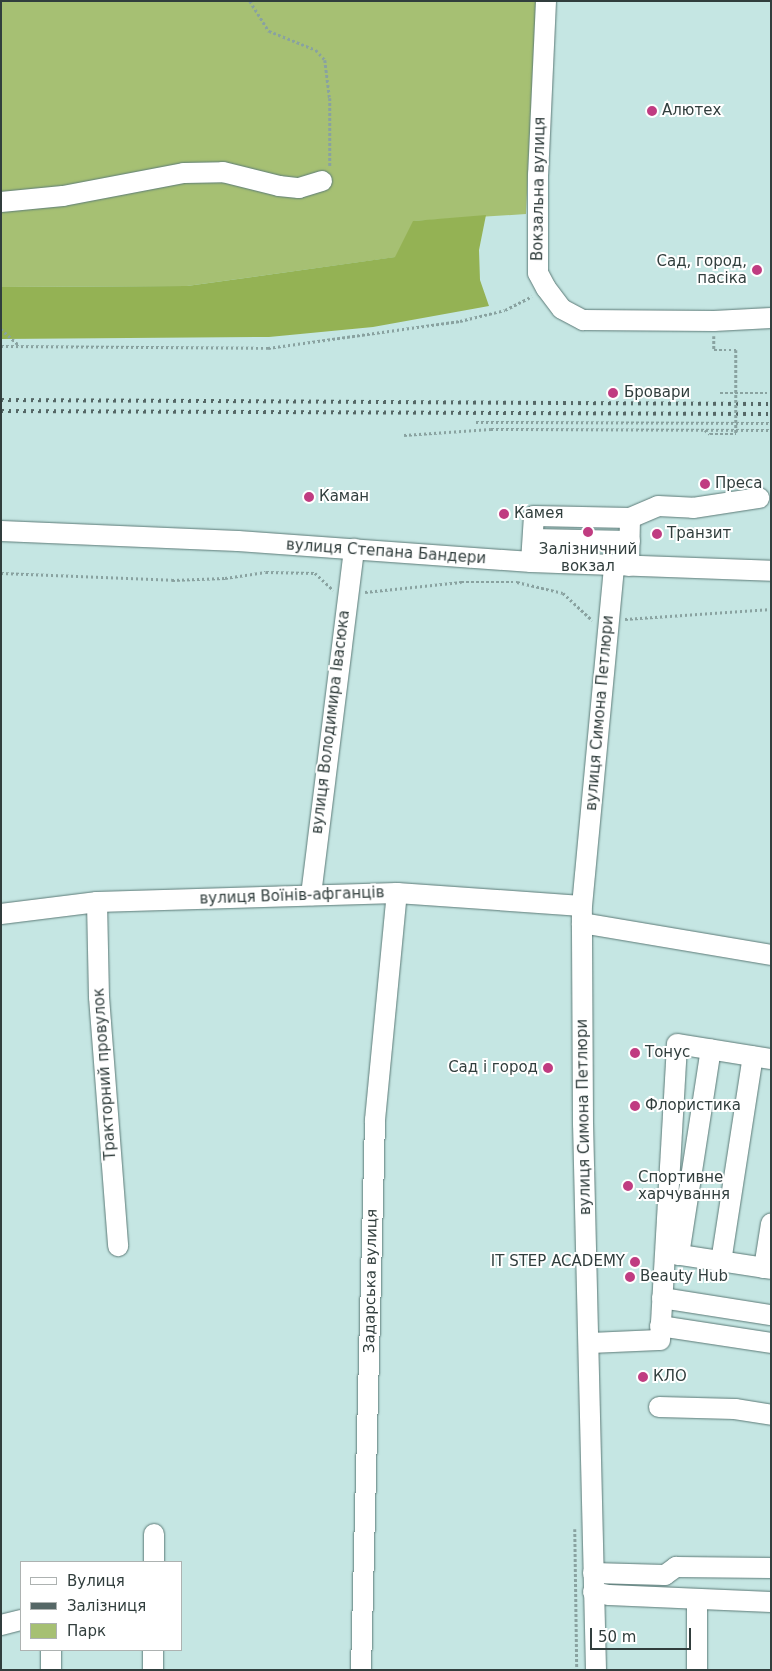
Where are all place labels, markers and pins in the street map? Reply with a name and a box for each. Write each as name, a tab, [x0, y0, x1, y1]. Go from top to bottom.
place label: Алютех	[662, 102, 721, 120]
marker: Алютех	[646, 105, 658, 117]
place label: Сад, город, пасіка	[657, 252, 747, 287]
marker: Сад, город, пасіка	[751, 264, 763, 276]
place label: Бровари	[624, 384, 690, 402]
marker: Бровари	[606, 386, 620, 400]
place label: Преса	[715, 475, 762, 493]
marker: Преса	[699, 478, 711, 490]
place label: Каман	[319, 488, 369, 506]
marker: Каман	[303, 491, 315, 503]
place label: Камея	[514, 505, 563, 523]
marker: Камея	[498, 508, 510, 520]
place label: Транзит	[667, 525, 731, 543]
marker: Залізничний вокзал	[582, 526, 594, 538]
marker: Транзит	[651, 528, 663, 540]
place label: Залізничний вокзал	[539, 540, 637, 575]
place label: Тонус	[645, 1044, 690, 1062]
marker: Тонус	[629, 1047, 641, 1059]
place label: Сад і город	[448, 1059, 538, 1077]
marker: Сад і город	[542, 1062, 554, 1074]
place label: Флористика	[645, 1097, 741, 1115]
marker: Флористика	[629, 1100, 641, 1112]
place label: Спортивне харчування	[638, 1168, 730, 1203]
marker: Спортивне харчування	[622, 1180, 634, 1192]
place label: IT STEP ACADEMY	[491, 1253, 625, 1271]
marker: IT STEP ACADEMY	[629, 1256, 641, 1268]
place label: Beauty Hub	[640, 1268, 728, 1286]
marker: Beauty Hub	[624, 1271, 636, 1283]
place label: КЛО	[653, 1368, 687, 1386]
marker: КЛО	[637, 1371, 649, 1383]

